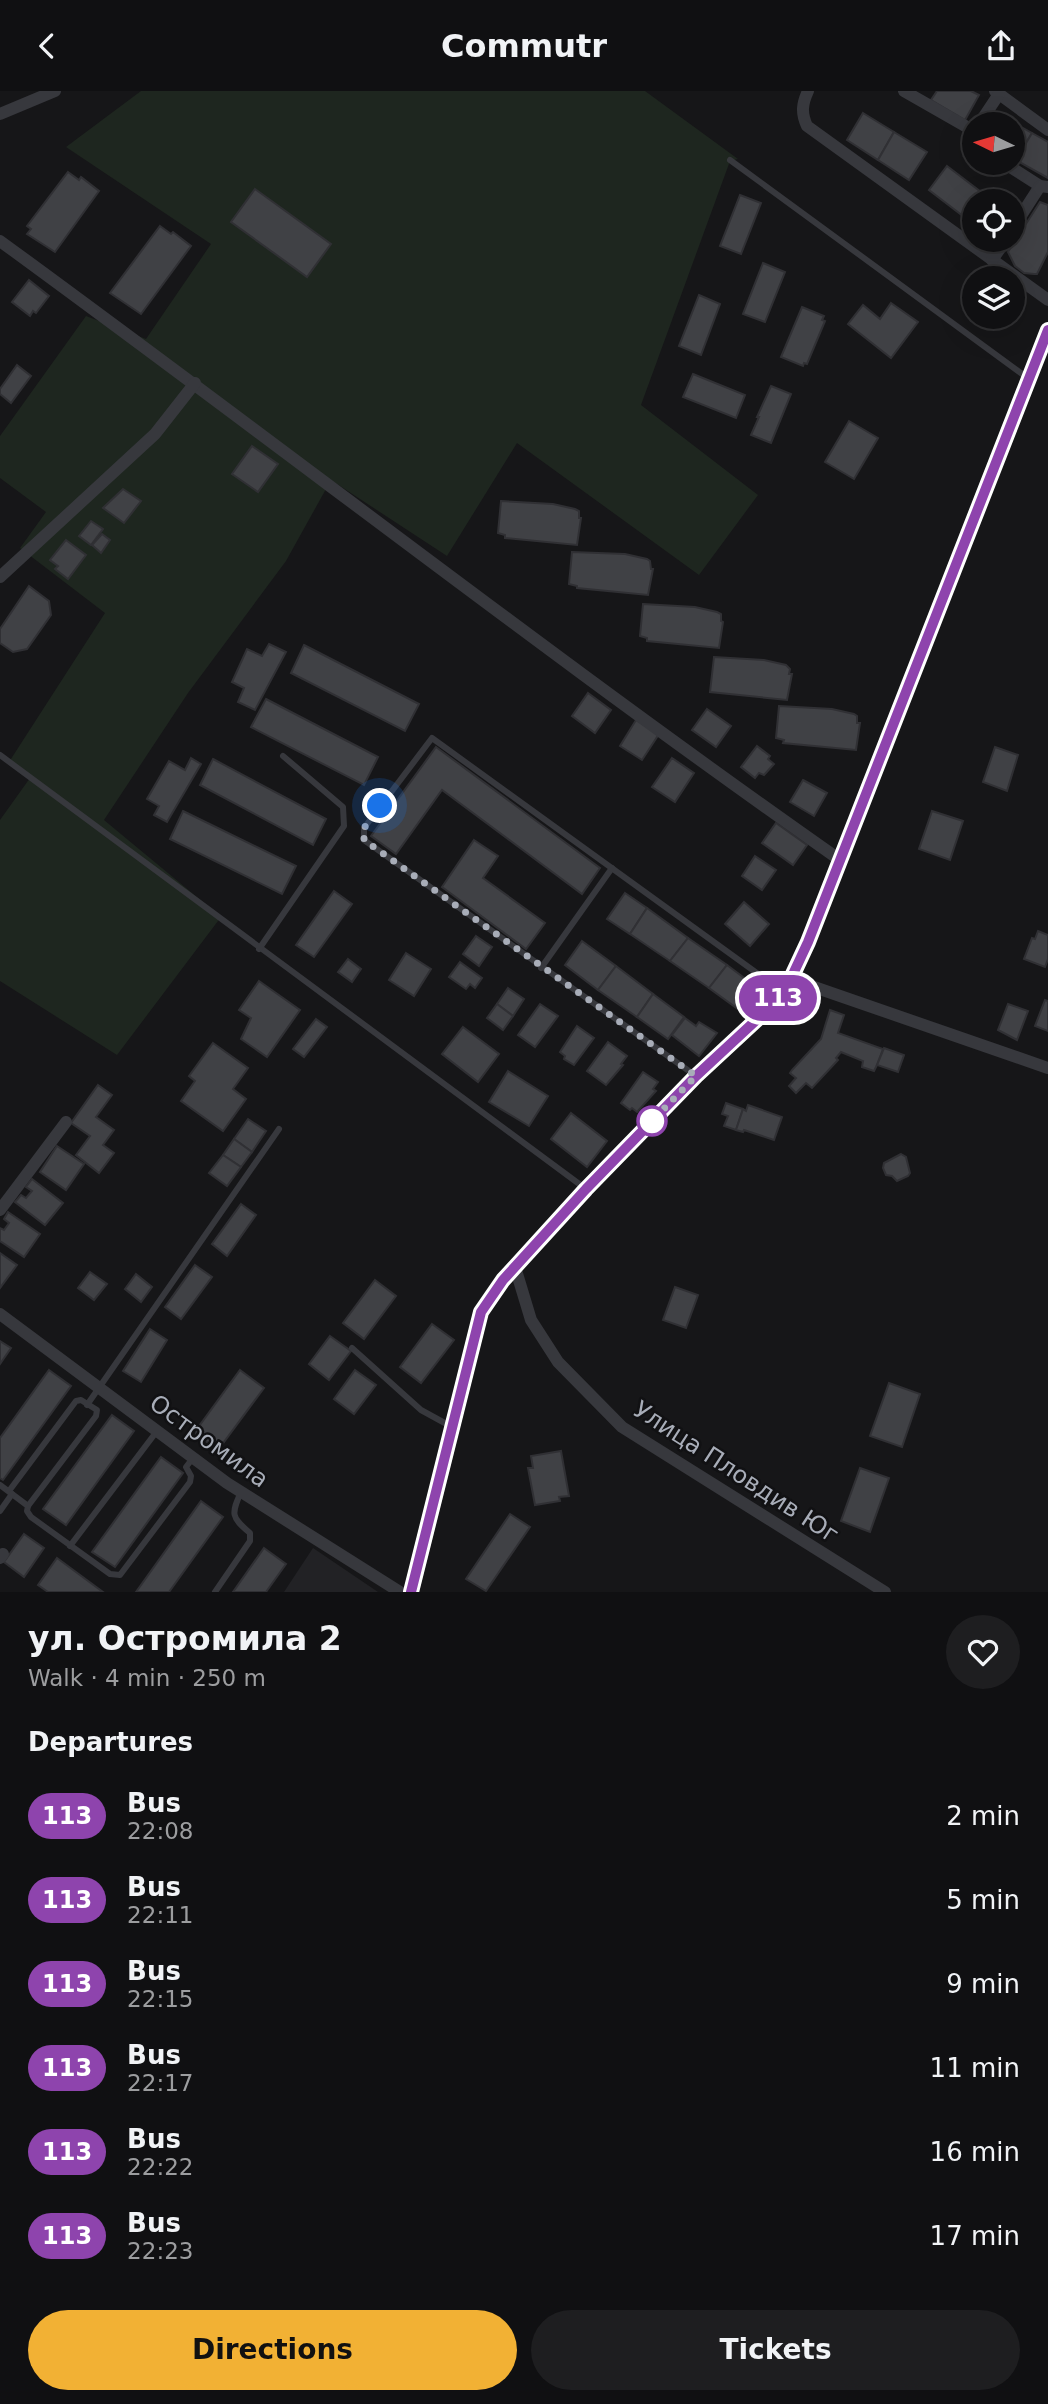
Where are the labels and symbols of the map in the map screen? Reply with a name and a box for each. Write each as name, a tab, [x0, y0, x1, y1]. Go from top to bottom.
north arrow	[962, 112, 1026, 175]
your location	[362, 788, 397, 823]
line badge: 113	[738, 975, 818, 1021]
unlabelled marker	[637, 1106, 667, 1136]
street label: Остромила	[144, 1389, 274, 1493]
street label: Улица Пловдив Юг	[628, 1395, 844, 1549]

